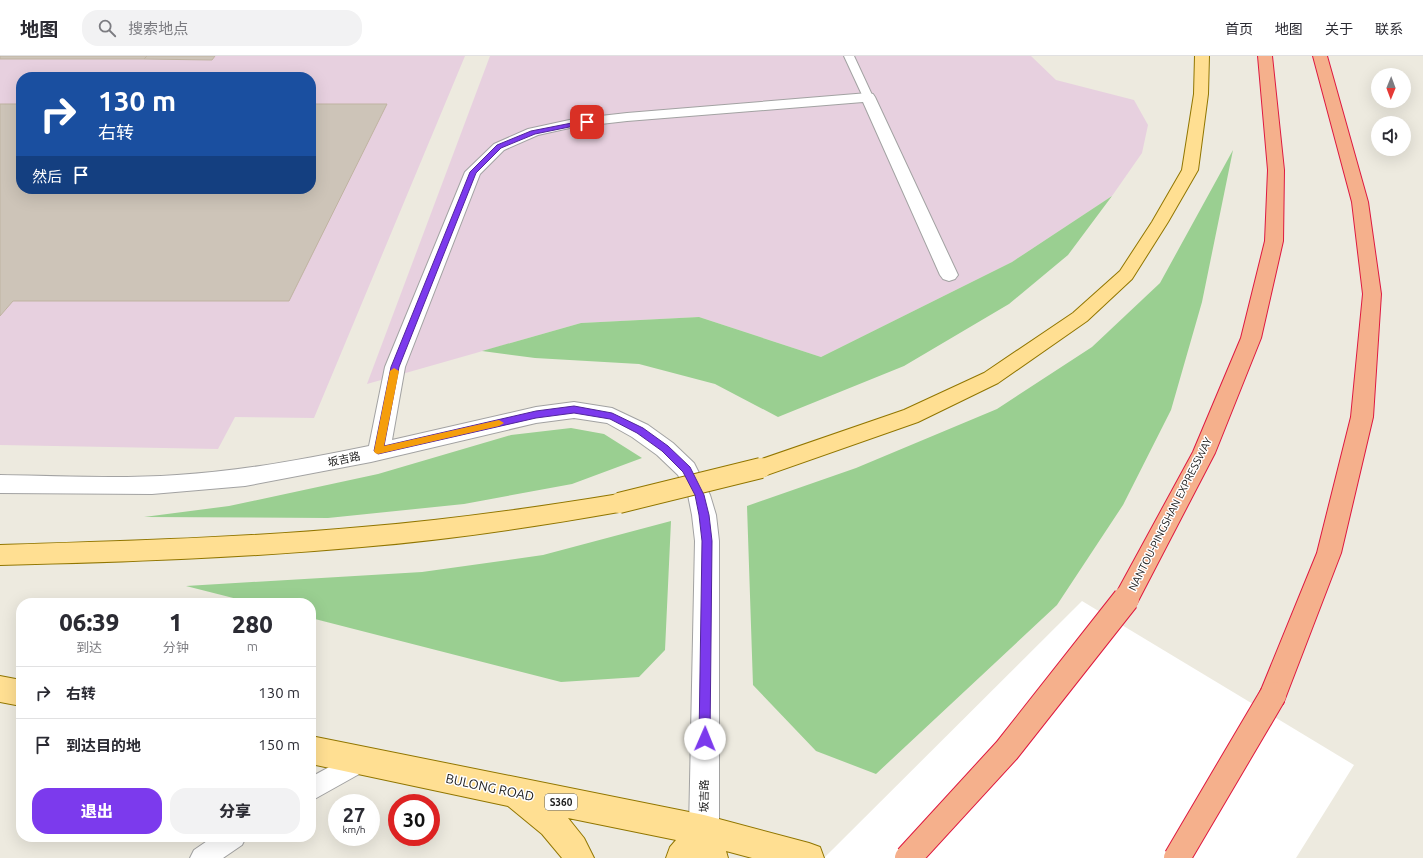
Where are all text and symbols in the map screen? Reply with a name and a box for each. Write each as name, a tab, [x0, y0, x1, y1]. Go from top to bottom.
search box	[82, 10, 362, 46]
icon: search	[96, 17, 118, 39]
text: 地图	[20, 18, 58, 40]
text: 搜索地点	[128, 20, 188, 37]
text: 首页	[1225, 21, 1253, 37]
text: 地图	[1275, 21, 1303, 37]
text: 关于	[1325, 21, 1353, 37]
text: 联系	[1375, 21, 1403, 37]
north arrow	[1371, 68, 1411, 108]
map controls	[1371, 68, 1411, 156]
text: 130 m	[98, 85, 176, 116]
icon: right	[32, 88, 84, 140]
pin	[570, 105, 604, 139]
icon: arrive	[576, 111, 598, 133]
button: sound	[1371, 116, 1411, 156]
text: 右转	[98, 122, 134, 142]
icon: arrive	[70, 164, 92, 186]
text: 然后	[32, 168, 62, 185]
street label: NANTOU-PINGSHAN EXPRESSWAY	[1126, 435, 1214, 593]
street label: 坂吉路	[327, 449, 361, 469]
text: 06:39	[59, 609, 119, 636]
text: 1	[169, 609, 183, 636]
text: 280	[232, 611, 273, 638]
text: m	[247, 639, 258, 653]
text: 到达	[76, 640, 102, 654]
text: 分钟	[163, 640, 189, 654]
icon: right	[32, 682, 54, 704]
text: 130 m	[258, 684, 300, 701]
text: 右转	[66, 685, 96, 702]
position arrow	[684, 718, 726, 760]
icon: arrive	[32, 734, 54, 756]
text: 150 m	[258, 736, 300, 753]
text: 到达目的地	[66, 737, 141, 754]
street label: BULONG ROAD	[445, 771, 535, 803]
street label: 坂吉路	[698, 779, 710, 813]
button: 退出	[32, 788, 162, 834]
button: 分享	[170, 788, 300, 834]
speed limit sign: 30	[388, 794, 440, 846]
road number: S360	[545, 794, 577, 810]
text: 27	[343, 803, 365, 826]
text: km/h	[342, 824, 366, 835]

